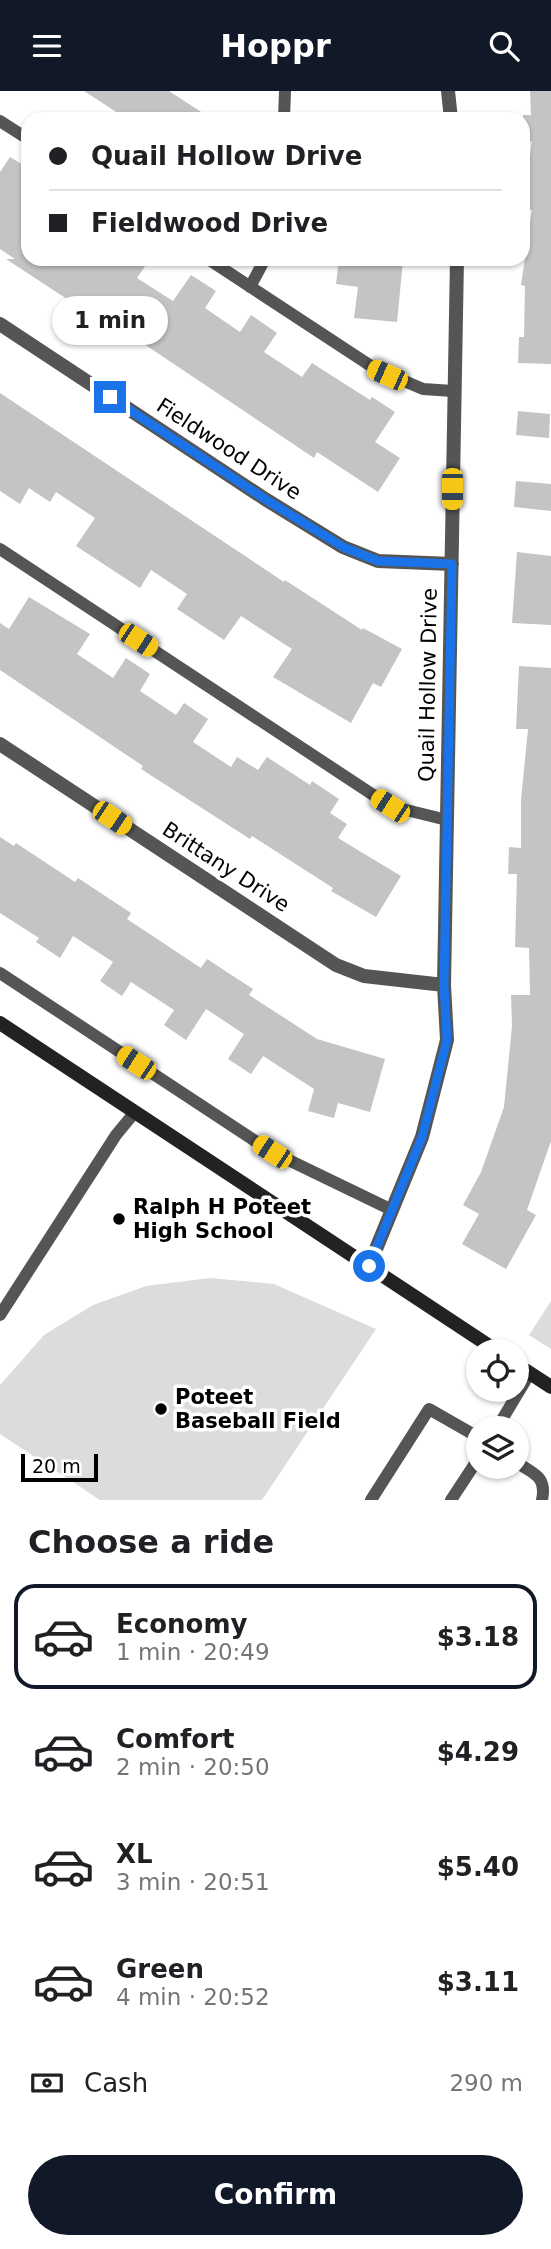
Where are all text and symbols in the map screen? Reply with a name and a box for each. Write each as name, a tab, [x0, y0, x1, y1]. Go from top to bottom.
icon: menu	[28, 27, 66, 65]
text: Hoppr	[220, 27, 331, 65]
icon: search	[485, 27, 523, 65]
text: Quail Hollow Drive	[91, 141, 362, 171]
text: Fieldwood Drive	[91, 208, 328, 238]
callout: 1 min	[52, 295, 168, 345]
text: 1 min	[74, 307, 146, 333]
car	[364, 357, 411, 393]
route end	[94, 381, 126, 413]
street label: Fieldwood Drive	[152, 393, 306, 505]
car	[442, 468, 463, 510]
street label: Quail Hollow Drive	[414, 588, 442, 782]
car	[115, 620, 162, 660]
car	[367, 786, 414, 826]
car	[89, 798, 136, 838]
street label: Brittany Drive	[158, 817, 294, 917]
car	[113, 1043, 160, 1083]
car	[249, 1132, 296, 1172]
place label: Ralph H Poteet High School	[133, 1195, 311, 1243]
marker: Ralph H Poteet High School	[111, 1211, 127, 1227]
route start	[353, 1250, 385, 1282]
map controls	[466, 1339, 529, 1479]
button: locate	[466, 1339, 529, 1402]
place label: Poteet Baseball Field	[175, 1385, 341, 1433]
marker: Poteet Baseball Field	[153, 1401, 169, 1417]
button: layers	[466, 1416, 529, 1479]
scale bar	[21, 1451, 98, 1483]
text: 20 m	[32, 1455, 81, 1477]
text: Choose a ride	[28, 1523, 274, 1561]
icon: car	[32, 1605, 95, 1668]
text: Economy	[116, 1609, 247, 1639]
text: $3.18	[437, 1622, 519, 1652]
text: 1 min · 20:49	[116, 1639, 270, 1665]
icon: car	[32, 1720, 95, 1783]
text: Comfort	[116, 1724, 234, 1754]
text: $4.29	[437, 1737, 519, 1767]
text: 2 min · 20:50	[116, 1754, 270, 1780]
icon: car	[32, 1835, 95, 1898]
text: XL	[116, 1839, 153, 1869]
text: $5.40	[437, 1852, 519, 1882]
text: 3 min · 20:51	[116, 1869, 270, 1895]
icon: car	[32, 1950, 95, 2013]
text: Green	[116, 1954, 204, 1984]
text: $3.11	[437, 1967, 519, 1997]
text: 4 min · 20:52	[116, 1984, 270, 2010]
icon: cash	[28, 2064, 66, 2102]
text: Cash	[84, 2068, 148, 2098]
text: 290 m	[449, 2070, 523, 2096]
button: Confirm	[28, 2155, 523, 2235]

